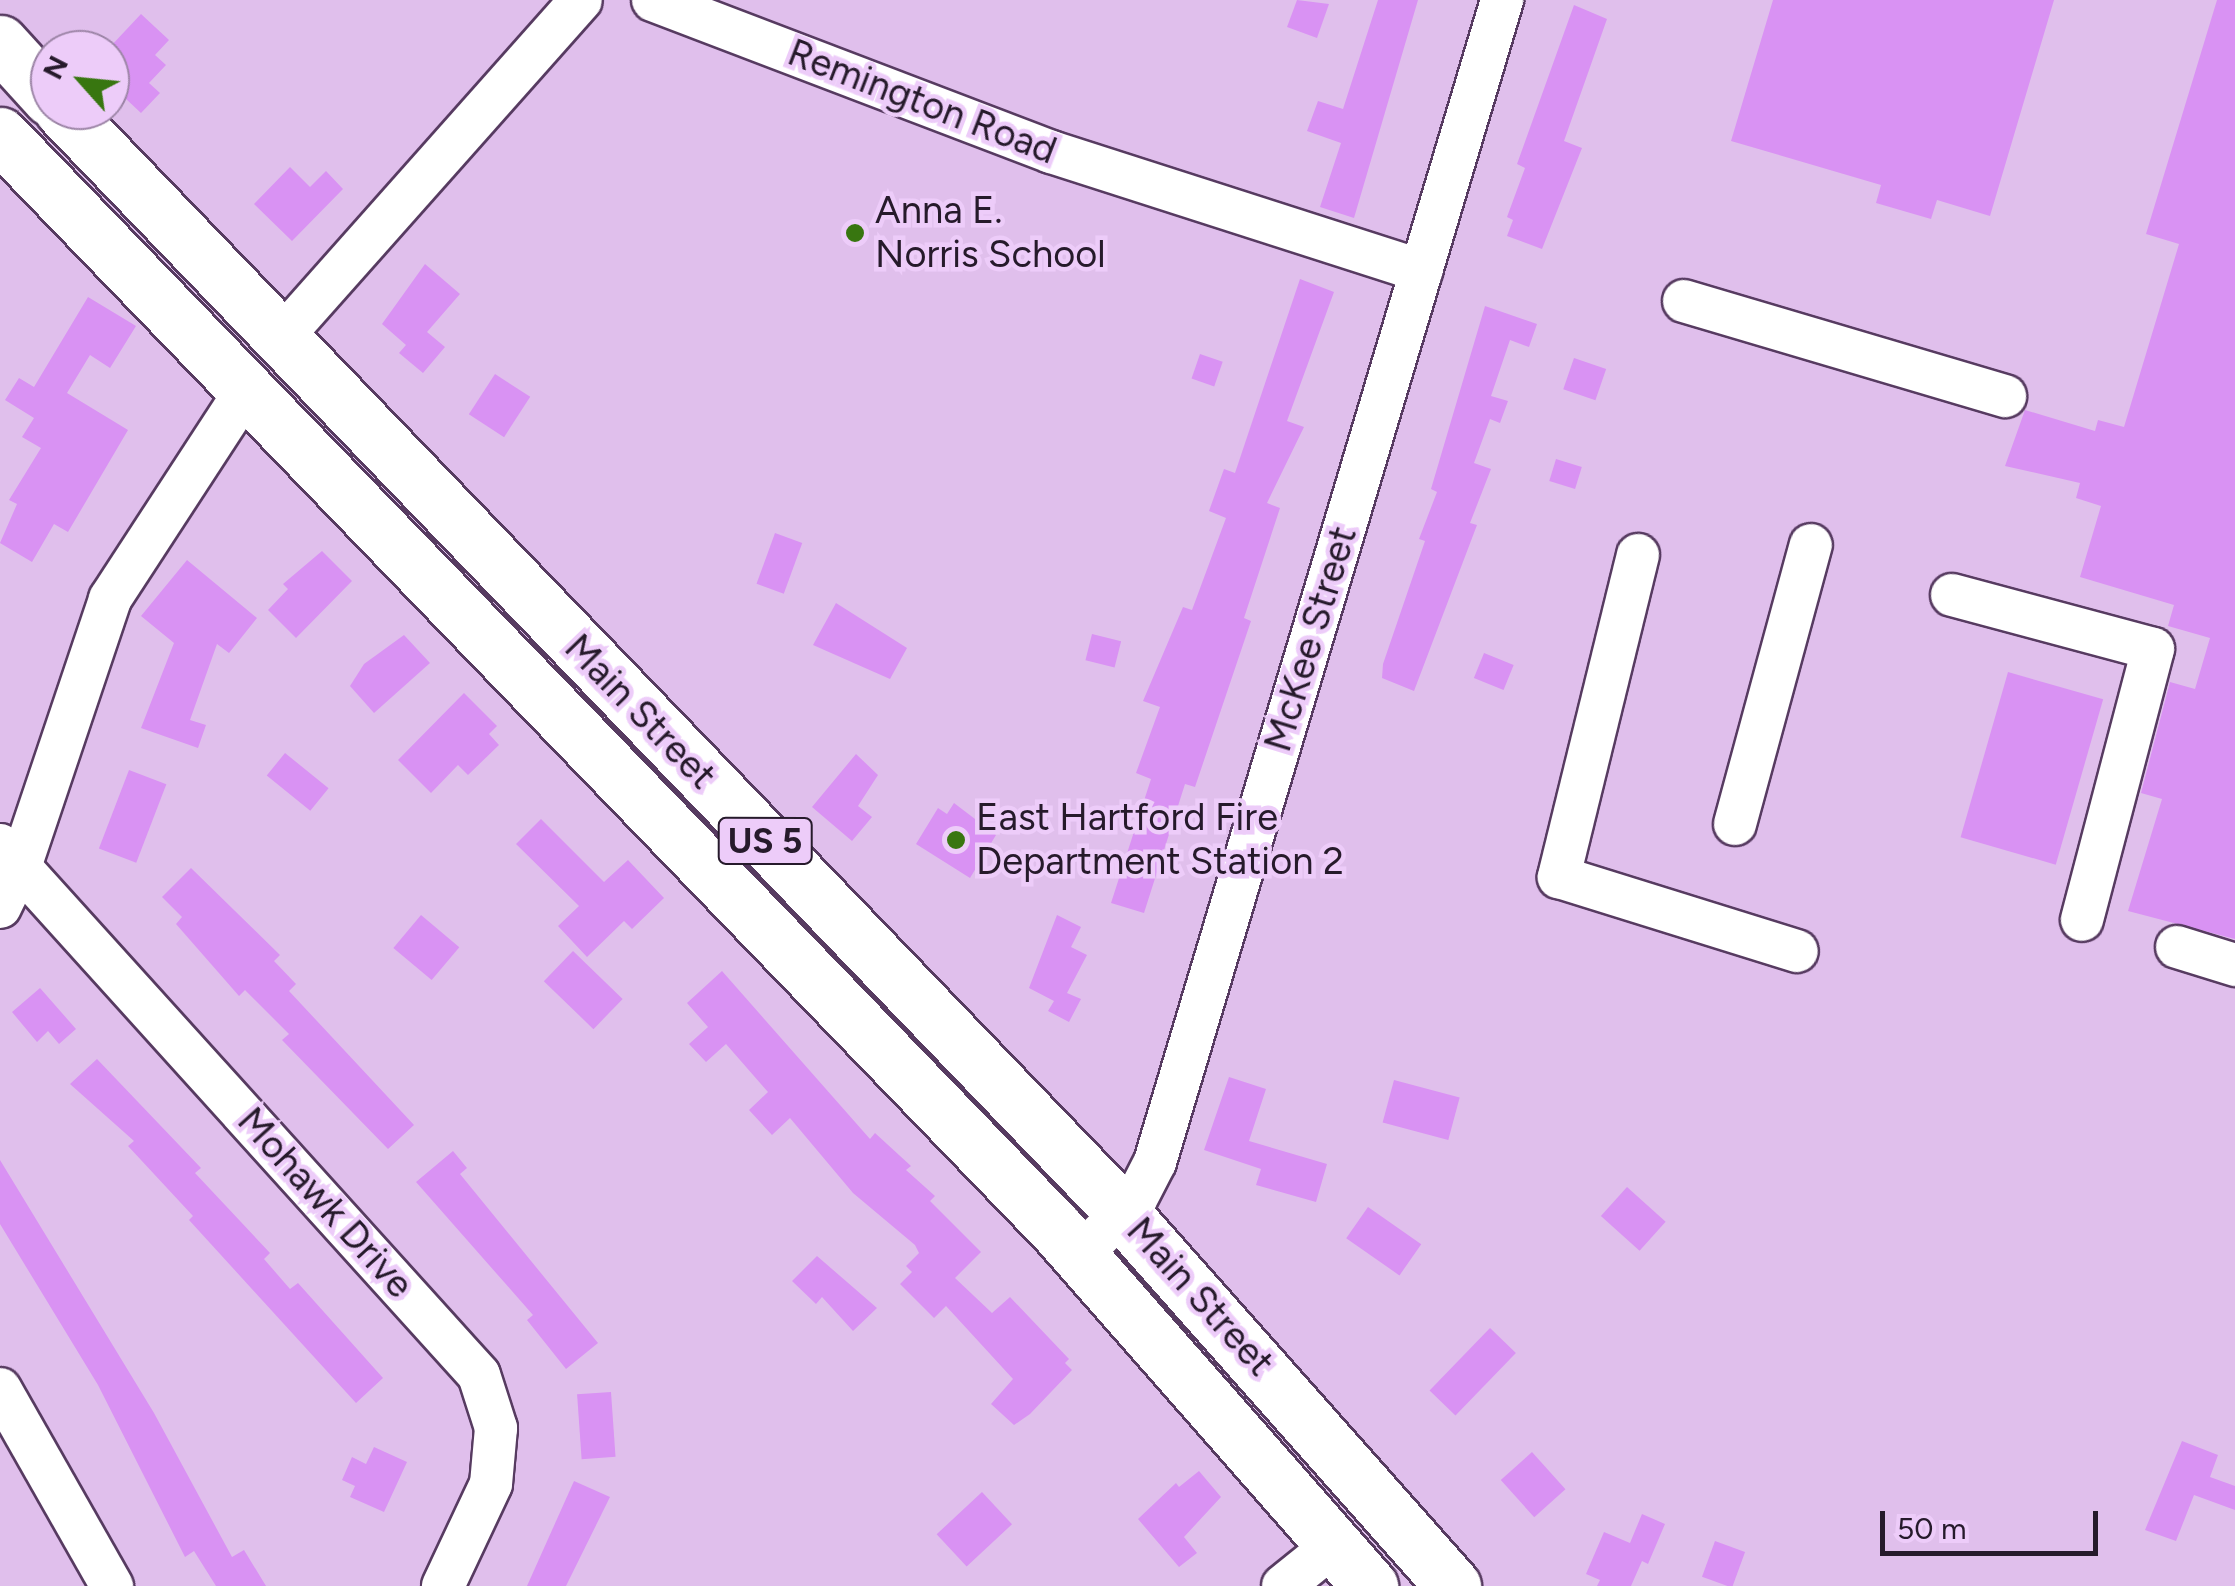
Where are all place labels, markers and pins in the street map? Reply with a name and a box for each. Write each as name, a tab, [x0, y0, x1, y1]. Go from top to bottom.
place label: Anna E. Norris School	[875, 188, 1106, 278]
marker: Anna E. Norris School	[844, 222, 866, 244]
place label: East Hartford Fire Department Station 2	[976, 795, 1344, 884]
marker: East Hartford Fire Department Station 2	[945, 829, 967, 851]

